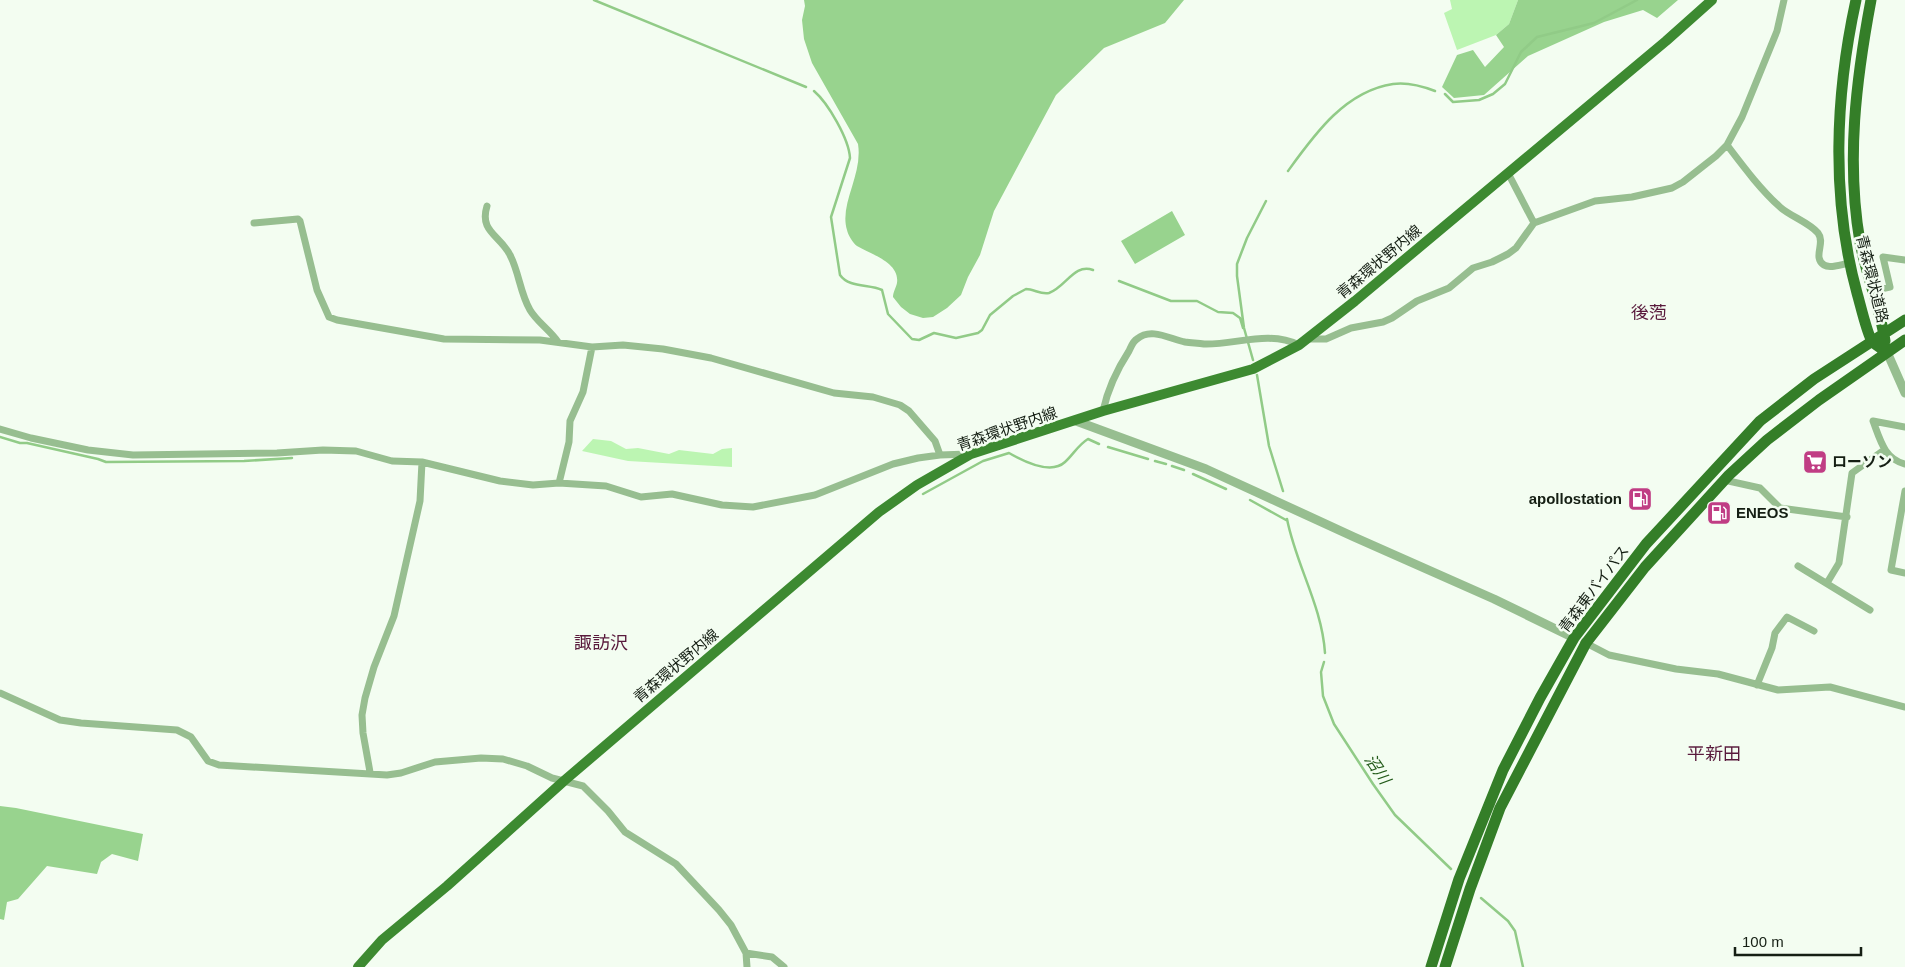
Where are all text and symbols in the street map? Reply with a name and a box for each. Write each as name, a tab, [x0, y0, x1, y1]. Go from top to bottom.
street label: 青森環状野内線	[1333, 221, 1424, 302]
street label: 青森環状道路	[1853, 233, 1892, 325]
district label: 後萢	[1631, 303, 1667, 323]
street label: 青森環状野内線	[954, 403, 1059, 454]
supermarket icon: ローソン	[1802, 449, 1828, 475]
place label: ローソン	[1832, 453, 1892, 470]
fuel station icon: apollostation	[1627, 486, 1653, 512]
place label: apollostation	[1529, 490, 1622, 507]
fuel station icon: ENEOS	[1706, 500, 1732, 526]
place label: ENEOS	[1736, 504, 1789, 521]
street label: 青森東バイパス	[1555, 542, 1632, 636]
street label: 青森環状野内線	[630, 625, 721, 706]
district label: 諏訪沢	[574, 633, 628, 653]
district label: 平新田	[1687, 744, 1741, 764]
water label: 沼川	[1362, 751, 1395, 789]
scale bar	[1735, 924, 1861, 956]
text: 100 m	[1742, 933, 1784, 950]

